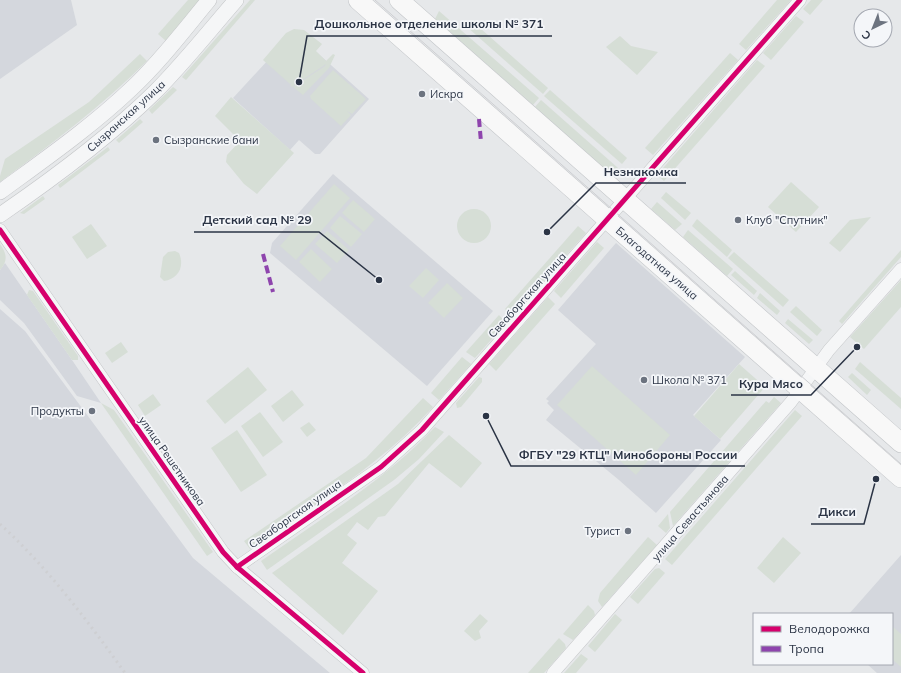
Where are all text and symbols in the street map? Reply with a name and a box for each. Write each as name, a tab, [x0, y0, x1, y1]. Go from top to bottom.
north arrow	[853, 8, 893, 48]
callout: Дошкольное отделение школы № 371	[307, 12, 552, 36]
text: Дошкольное отделение школы № 371	[315, 16, 543, 31]
text: С	[858, 27, 874, 43]
street label: Сызранская улица	[84, 77, 168, 155]
place label: Искра	[430, 87, 463, 101]
marker: Искра	[417, 89, 427, 99]
place label: Сызранские бани	[164, 133, 259, 147]
marker: Сызранские бани	[151, 135, 161, 145]
callout: Незнакомка	[596, 159, 686, 183]
text: Незнакомка	[604, 164, 678, 179]
callout: Детский сад № 29	[194, 208, 319, 232]
text: Детский сад № 29	[202, 212, 312, 227]
place label: Клуб "Спутник"	[746, 213, 828, 227]
marker: Клуб "Спутник"	[733, 215, 743, 225]
street label: Благодатная улица	[613, 223, 701, 303]
street label: Свеаборгская улица	[485, 249, 569, 341]
callout: Кура Мясо	[731, 371, 811, 395]
place label: Школа № 371	[652, 373, 727, 387]
marker: Школа № 371	[639, 375, 649, 385]
text: Кура Мясо	[739, 376, 803, 391]
place label: Продукты	[31, 404, 84, 418]
marker: Продукты	[87, 406, 97, 416]
street label: улица Решетникова	[136, 413, 208, 509]
callout: ФГБУ "29 КТЦ" Минобороны России	[511, 442, 745, 466]
text: ФГБУ "29 КТЦ" Минобороны России	[519, 447, 737, 462]
street label: улица Севастьянова	[649, 472, 731, 564]
street label: Свеаборгская улица	[246, 477, 344, 551]
callout: Дикси	[811, 500, 864, 524]
text: Дикси	[818, 504, 856, 519]
place label: Турист	[584, 524, 620, 538]
marker: Турист	[623, 526, 633, 536]
legend	[753, 613, 893, 665]
text: Велодорожка	[789, 621, 870, 636]
text: Тропа	[789, 641, 824, 656]

